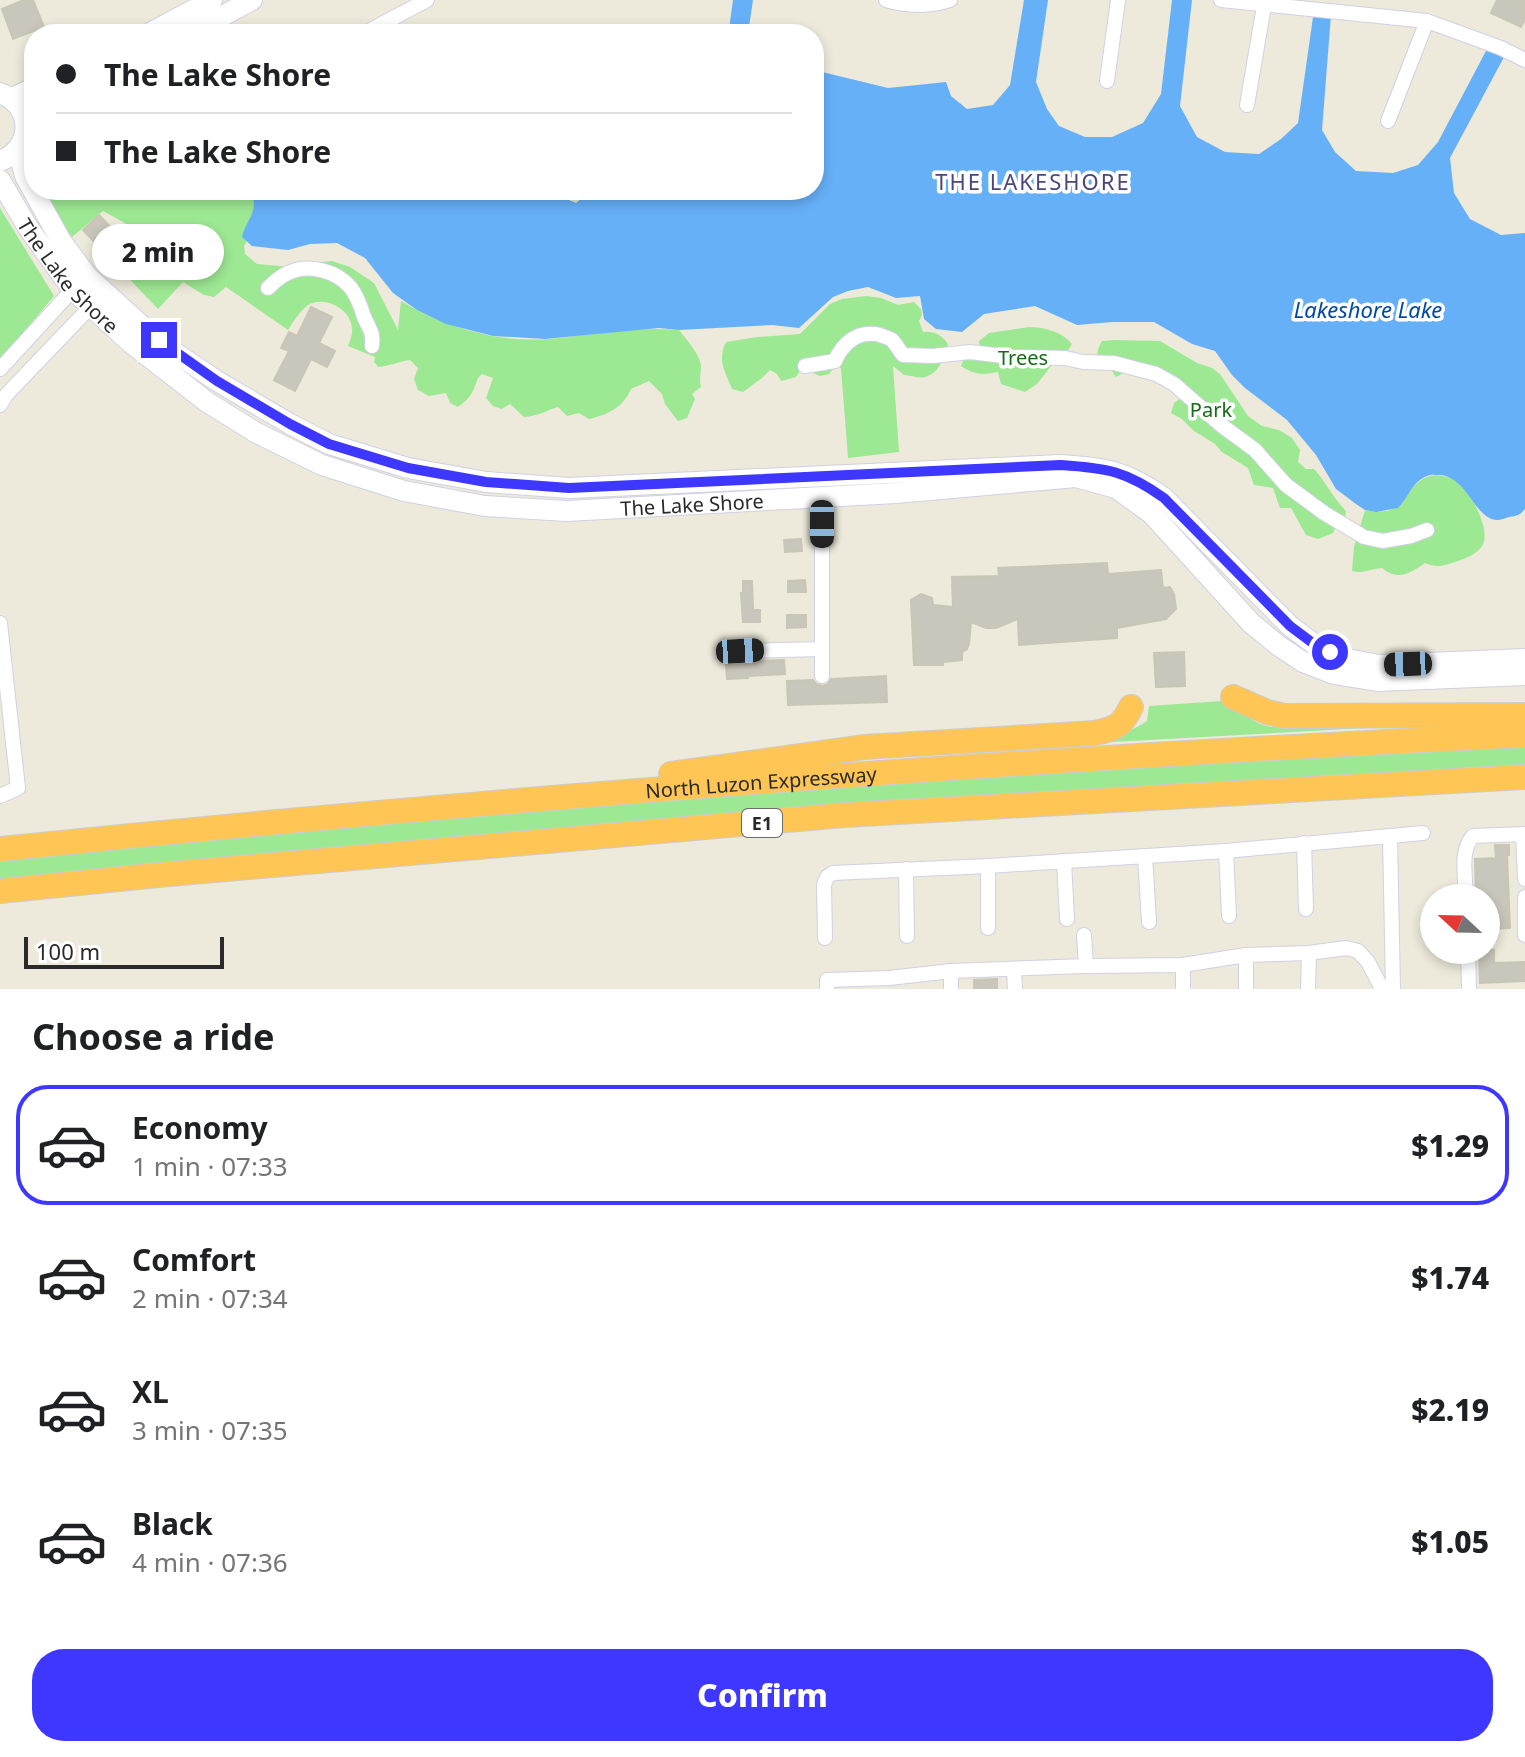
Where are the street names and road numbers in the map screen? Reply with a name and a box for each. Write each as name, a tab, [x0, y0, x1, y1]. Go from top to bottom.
street label: The Lake Shore	[12, 213, 125, 339]
street label: The Lake Shore	[620, 487, 764, 522]
street label: North Luzon Expressway	[644, 760, 878, 804]
road number: E1	[742, 809, 782, 837]

